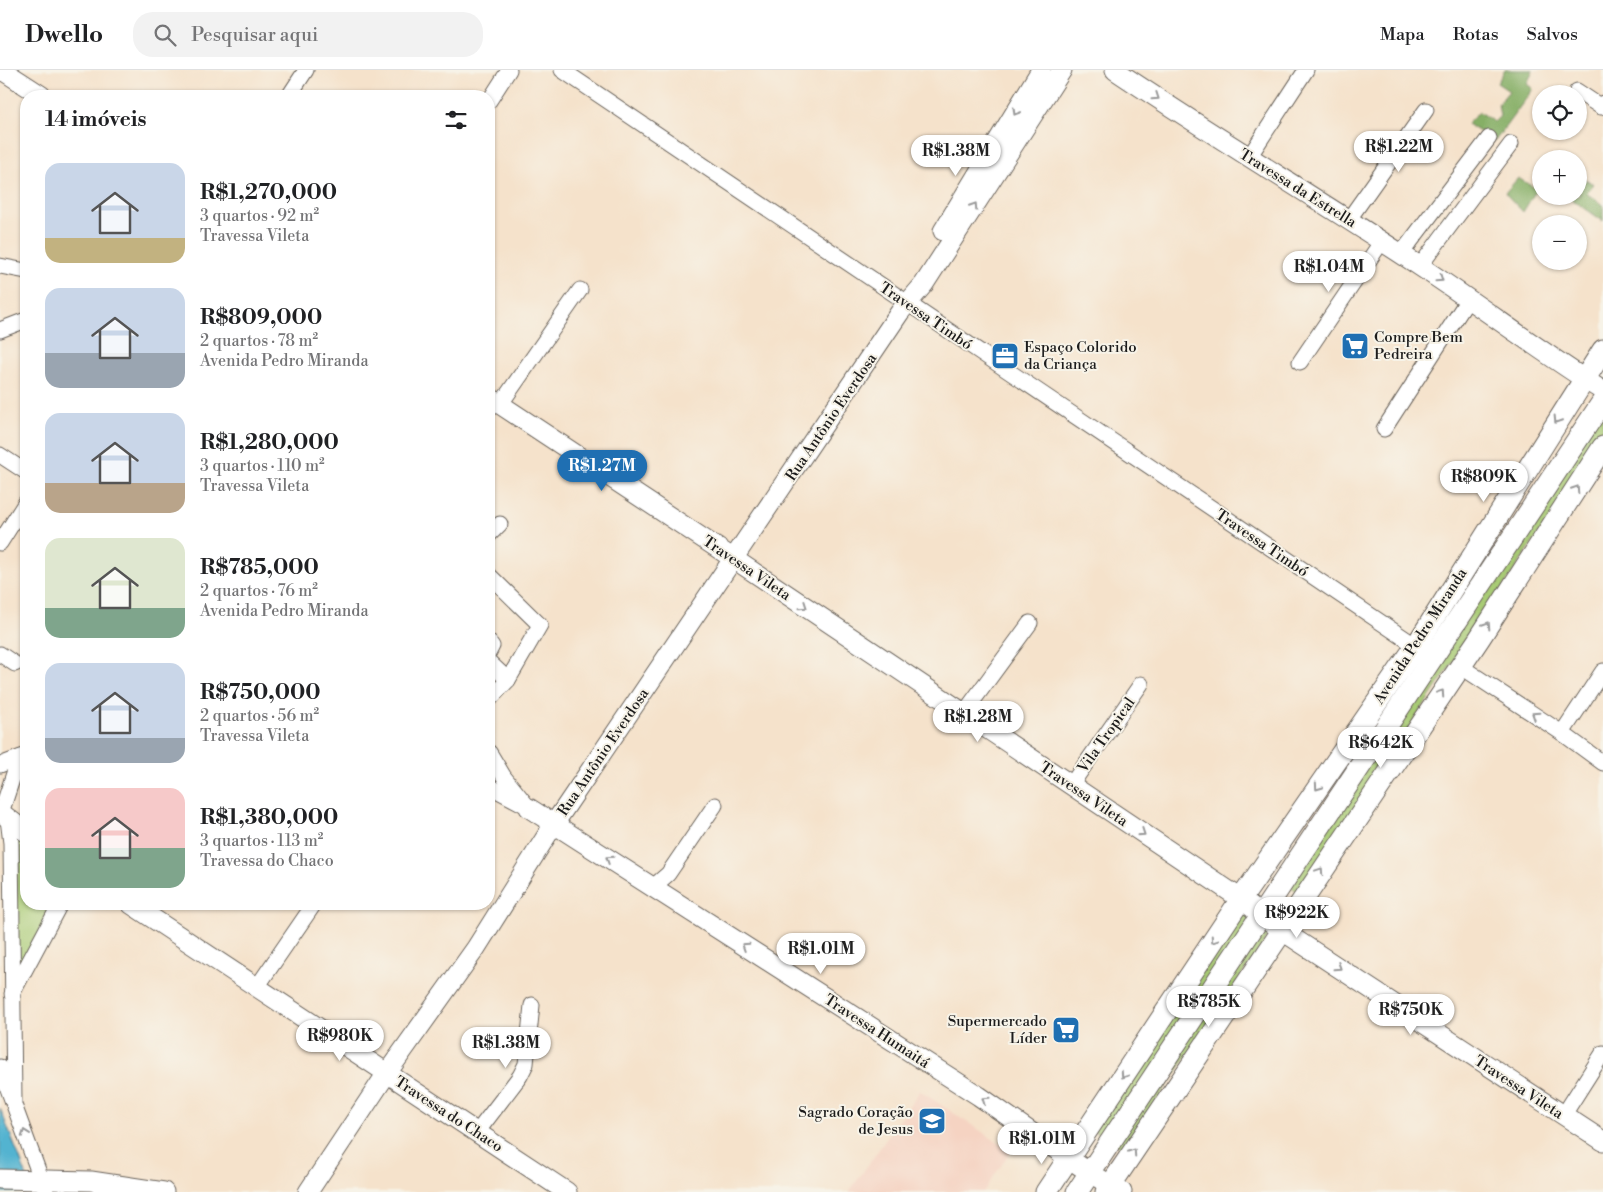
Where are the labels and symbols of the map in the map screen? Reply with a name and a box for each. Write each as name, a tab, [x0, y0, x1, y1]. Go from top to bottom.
one-way arrow	[1150, 91, 1159, 100]
one-way arrow	[1012, 106, 1022, 115]
pin: R$1.22M	[1353, 131, 1445, 173]
pin: R$1.38M	[910, 134, 1002, 177]
street label: Travessa da Estrella	[1236, 145, 1360, 232]
one-way arrow	[968, 202, 978, 211]
pin: R$1.04M	[1283, 250, 1375, 293]
one-way arrow	[1434, 273, 1443, 282]
street label: Travessa Timbó	[876, 278, 976, 354]
place label: Compre Bem Pedreira	[1374, 328, 1463, 364]
supermarket icon: Compre Bem Pedreira	[1340, 331, 1370, 361]
place label: Espaço Colorido da Criança	[1024, 338, 1137, 374]
office icon: Espaço Colorido da Criança	[990, 341, 1020, 371]
street label: Rua Antônio Everdosa	[782, 349, 881, 485]
one-way arrow	[1554, 414, 1564, 423]
pin: R$1.27M	[556, 450, 648, 492]
pin: R$809K	[1443, 460, 1525, 503]
one-way arrow	[1569, 485, 1579, 494]
street label: Travessa Timbó	[1212, 505, 1312, 581]
street label: Travessa Vileta	[699, 532, 795, 605]
street label: Avenida Pedro Miranda	[1369, 565, 1472, 709]
one-way arrow	[798, 600, 808, 609]
one-way arrow	[1481, 622, 1490, 631]
street label: Rua Antônio Everdosa	[554, 684, 653, 820]
one-way arrow	[1435, 689, 1444, 699]
street label: Vila Tropical	[1073, 693, 1140, 778]
pin: R$1.28M	[932, 700, 1024, 743]
one-way arrow	[1531, 712, 1540, 721]
pin: R$642K	[1340, 726, 1422, 769]
street label: Travessa Vileta	[1036, 758, 1132, 831]
one-way arrow	[1315, 781, 1324, 791]
one-way arrow	[1136, 827, 1146, 836]
one-way arrow	[605, 855, 614, 865]
one-way arrow	[1314, 867, 1323, 877]
pin: R$922K	[1256, 896, 1338, 939]
pin: R$1.01M	[775, 932, 867, 975]
one-way arrow	[1211, 934, 1220, 944]
one-way arrow	[742, 943, 751, 953]
one-way arrow	[1333, 961, 1342, 970]
pin: R$785K	[1168, 986, 1250, 1028]
street label: Travessa Humaitá	[821, 990, 933, 1073]
pin: R$750K	[1370, 994, 1452, 1036]
place label: Supermercado Líder	[948, 1012, 1048, 1048]
supermarket icon: Supermercado Líder	[1051, 1015, 1081, 1045]
pin: R$980K	[299, 1020, 381, 1062]
pin: R$1.38M	[460, 1026, 552, 1069]
street label: Travessa Vileta	[1471, 1052, 1567, 1123]
one-way arrow	[1121, 1070, 1130, 1079]
street label: Travessa do Chaco	[391, 1072, 506, 1157]
one-way arrow	[981, 1097, 991, 1106]
place label: Sagrado Coração de Jesus	[798, 1103, 913, 1139]
school or university icon: Sagrado Coração de Jesus	[917, 1106, 947, 1136]
pin: R$1.01M	[996, 1122, 1088, 1165]
one-way arrow	[21, 1129, 31, 1138]
one-way arrow	[1127, 1148, 1136, 1157]

